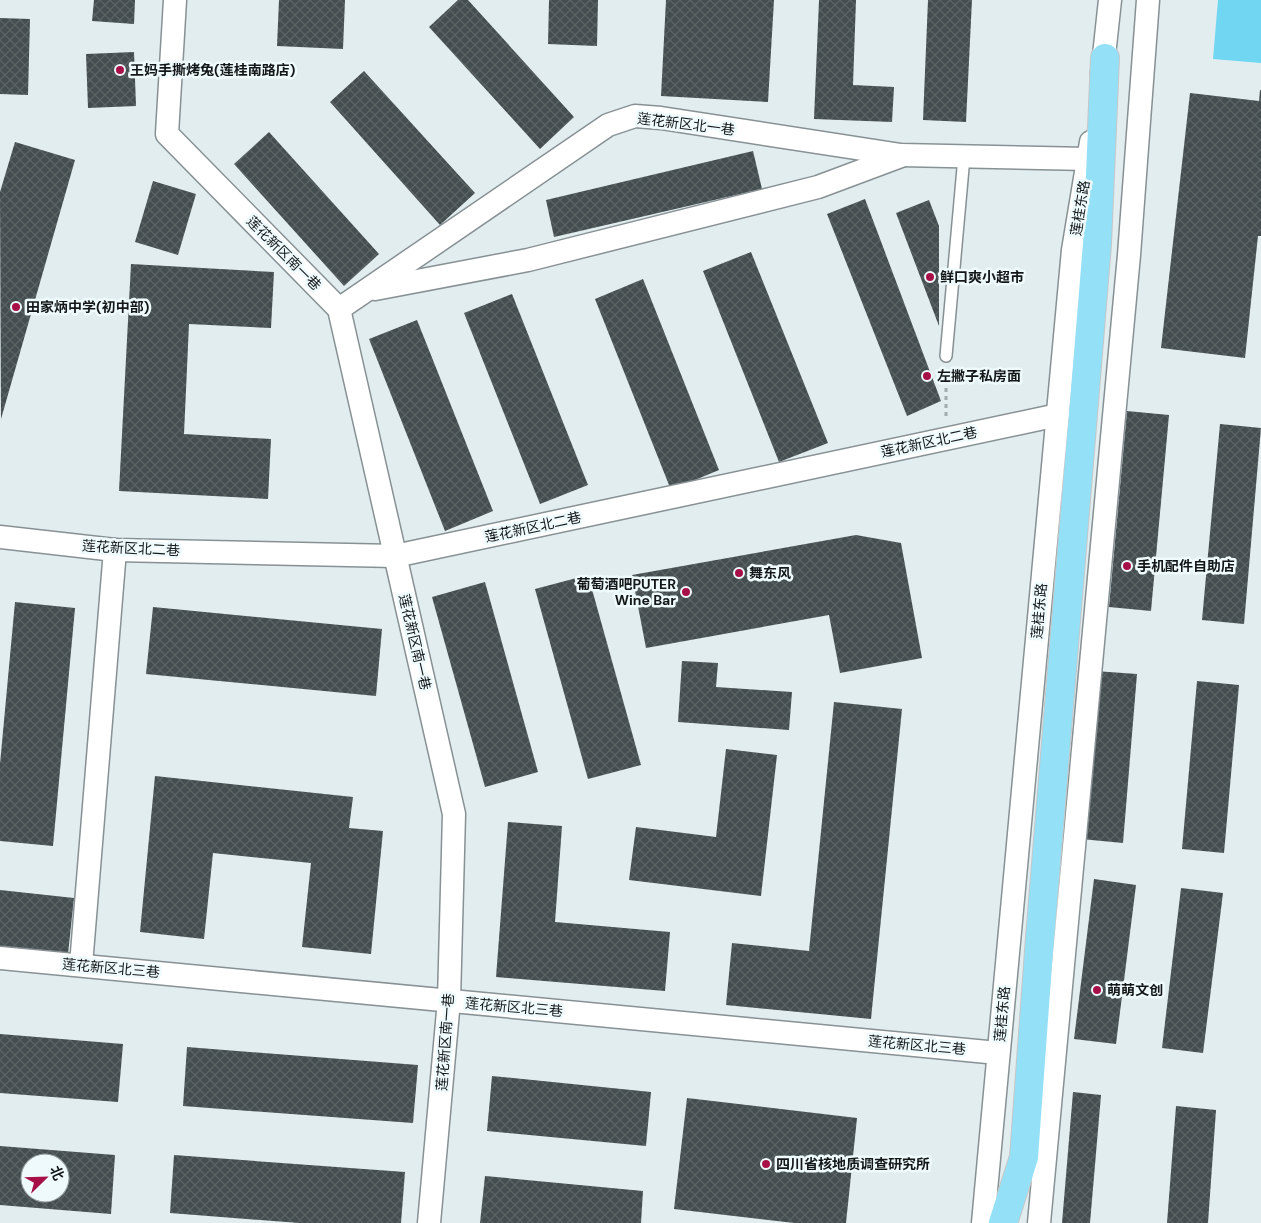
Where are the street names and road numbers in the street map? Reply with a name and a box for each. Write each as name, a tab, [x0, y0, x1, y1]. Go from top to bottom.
street label: 莲花新区北一巷	[636, 109, 736, 139]
street label: 莲桂东路	[1067, 179, 1093, 237]
street label: 莲花新区南一巷	[243, 212, 325, 294]
street label: 莲花新区北二巷	[879, 423, 979, 461]
street label: 莲花新区北二巷	[483, 508, 583, 546]
street label: 莲花新区北二巷	[82, 536, 180, 560]
street label: 莲桂东路	[1028, 582, 1050, 640]
street label: 莲花新区南一巷	[395, 592, 435, 692]
street label: 莲花新区北三巷	[61, 955, 161, 981]
street label: 莲桂东路	[991, 985, 1013, 1043]
street label: 莲花新区南一巷	[433, 992, 457, 1092]
street label: 莲花新区北三巷	[464, 994, 564, 1020]
street label: 莲花新区北三巷	[867, 1032, 967, 1058]

